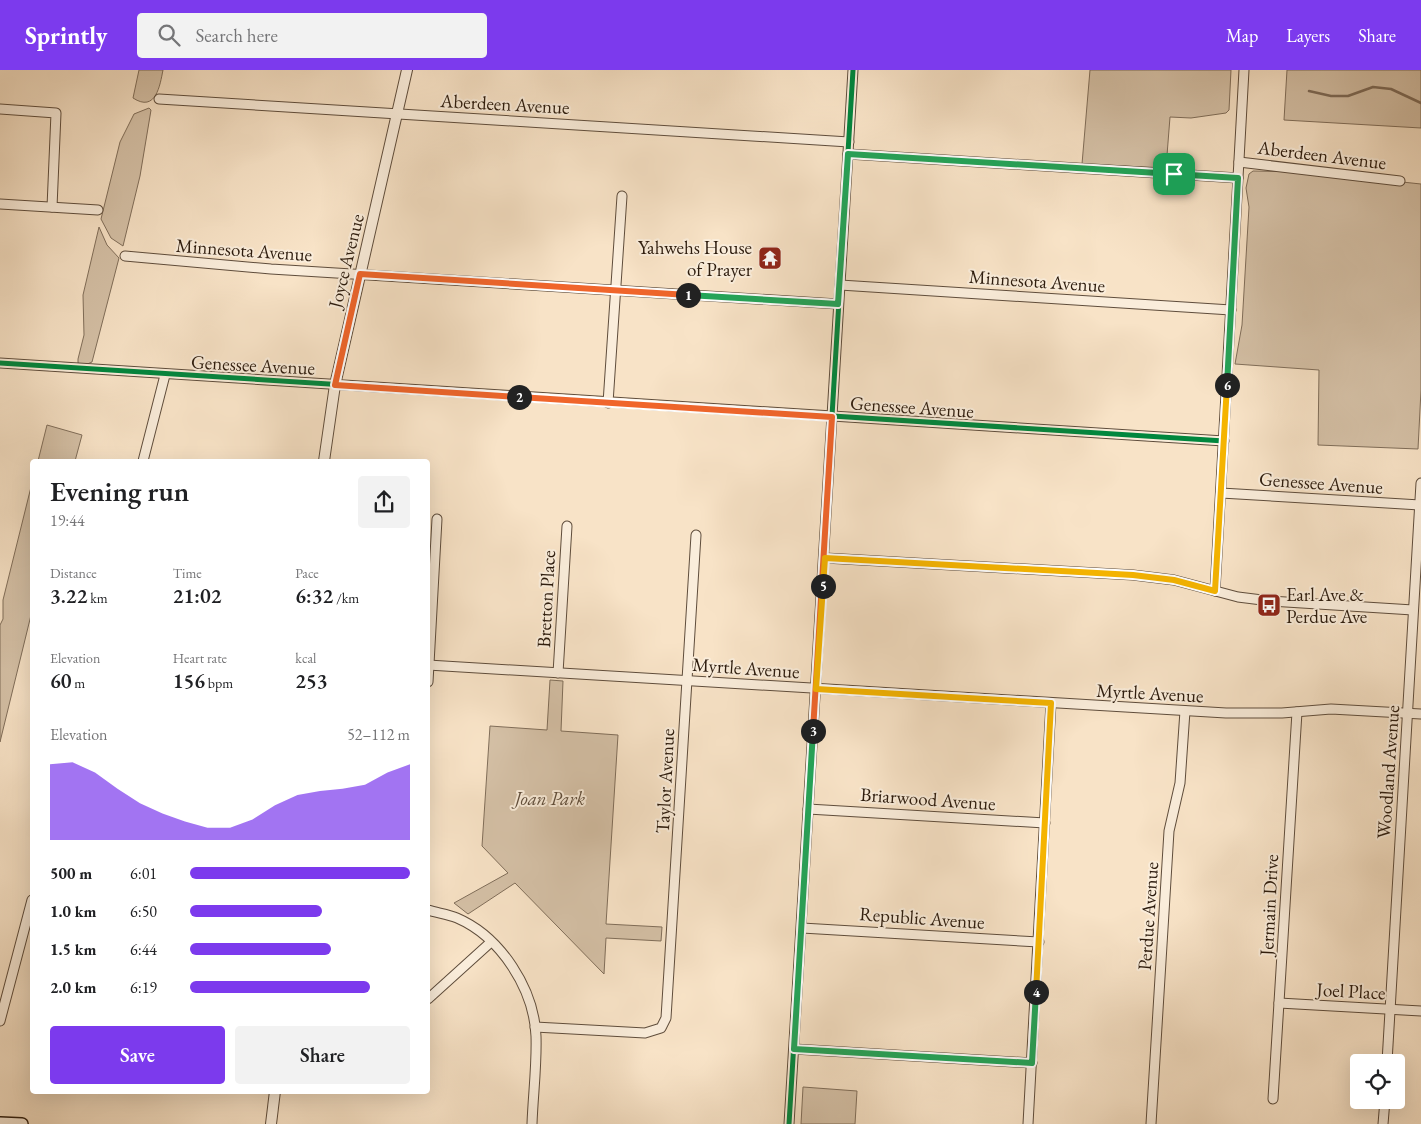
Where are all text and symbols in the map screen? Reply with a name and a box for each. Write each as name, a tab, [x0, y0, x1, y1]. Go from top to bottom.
search box	[137, 13, 487, 58]
text: Sprintly	[25, 20, 107, 51]
icon: search	[155, 21, 183, 49]
text: Search here	[195, 23, 278, 48]
text: Map	[1226, 24, 1258, 47]
text: Layers	[1286, 24, 1330, 47]
text: Share	[1358, 24, 1396, 47]
street label: Aberdeen Avenue	[439, 88, 570, 120]
street label: Aberdeen Avenue	[1255, 135, 1388, 175]
pin	[1153, 153, 1195, 195]
icon: arrive	[1160, 160, 1188, 188]
street label: Joyce Avenue	[322, 211, 370, 313]
street label: Minnesota Avenue	[175, 233, 313, 267]
place label: Yahwehs House of Prayer	[638, 235, 753, 282]
temple icon: Yahwehs House of Prayer	[757, 245, 783, 271]
street label: Minnesota Avenue	[968, 264, 1106, 298]
pin: 1	[676, 282, 700, 308]
text: 1	[685, 286, 692, 304]
street label: Genessee Avenue	[190, 349, 316, 381]
pin: 6	[1214, 372, 1240, 398]
text: 6	[1224, 376, 1231, 394]
pin: 2	[506, 384, 532, 410]
text: 2	[516, 388, 523, 406]
street label: Genessee Avenue	[849, 390, 975, 424]
street label: Genessee Avenue	[1258, 466, 1384, 500]
text: Evening run	[50, 473, 189, 509]
button: share	[358, 476, 410, 528]
text: 19:44	[50, 510, 85, 531]
street label: Bretton Place	[531, 550, 561, 648]
text: Distance	[50, 564, 97, 582]
text: Time	[173, 564, 202, 582]
text: Pace	[295, 564, 319, 582]
pin: 5	[810, 574, 836, 598]
text: 5	[820, 577, 827, 595]
text: 3.22	[50, 582, 87, 609]
text: 21:02	[173, 582, 221, 609]
text: 6:32	[295, 582, 333, 609]
place label: Earl Ave & Perdue Ave	[1286, 582, 1367, 629]
text: km	[87, 589, 108, 607]
text: /km	[333, 589, 359, 607]
bus stop icon: Earl Ave & Perdue Ave	[1256, 592, 1282, 618]
text: Elevation	[50, 649, 100, 667]
text: Heart rate	[173, 649, 227, 667]
text: kcal	[295, 649, 316, 667]
street label: Myrtle Avenue	[692, 652, 800, 684]
text: 60	[50, 667, 72, 694]
text: 156	[173, 667, 205, 694]
text: 253	[295, 667, 328, 694]
text: m	[72, 674, 85, 692]
text: bpm	[205, 674, 233, 692]
street label: Myrtle Avenue	[1096, 678, 1204, 708]
street label: Woodland Avenue	[1371, 704, 1405, 840]
pin: 3	[800, 718, 826, 744]
text: 3	[810, 722, 817, 740]
text: Elevation	[50, 724, 108, 745]
text: 52–112 m	[347, 724, 410, 745]
street label: Taylor Avenue	[650, 728, 680, 834]
street label: Briarwood Avenue	[860, 782, 996, 816]
park label: Joan Park	[511, 786, 585, 811]
street label: Jermain Drive	[1254, 854, 1284, 958]
street label: Perdue Avenue	[1132, 861, 1164, 971]
text: 500 m	[50, 863, 92, 884]
text: 6:01	[130, 863, 157, 884]
text: 1.0 km	[50, 901, 96, 922]
text: 6:50	[130, 901, 157, 922]
street label: Republic Avenue	[858, 901, 986, 935]
text: 1.5 km	[50, 939, 96, 960]
text: 6:44	[130, 939, 157, 960]
text: 2.0 km	[50, 977, 96, 998]
text: 6:19	[130, 977, 157, 998]
street label: Joel Place	[1314, 977, 1386, 1005]
pin: 4	[1024, 980, 1048, 1004]
text: 4	[1033, 983, 1040, 1001]
button: Save	[50, 1026, 225, 1084]
button: Share	[235, 1026, 410, 1084]
map controls	[1350, 1054, 1405, 1109]
button: locate	[1350, 1054, 1405, 1109]

